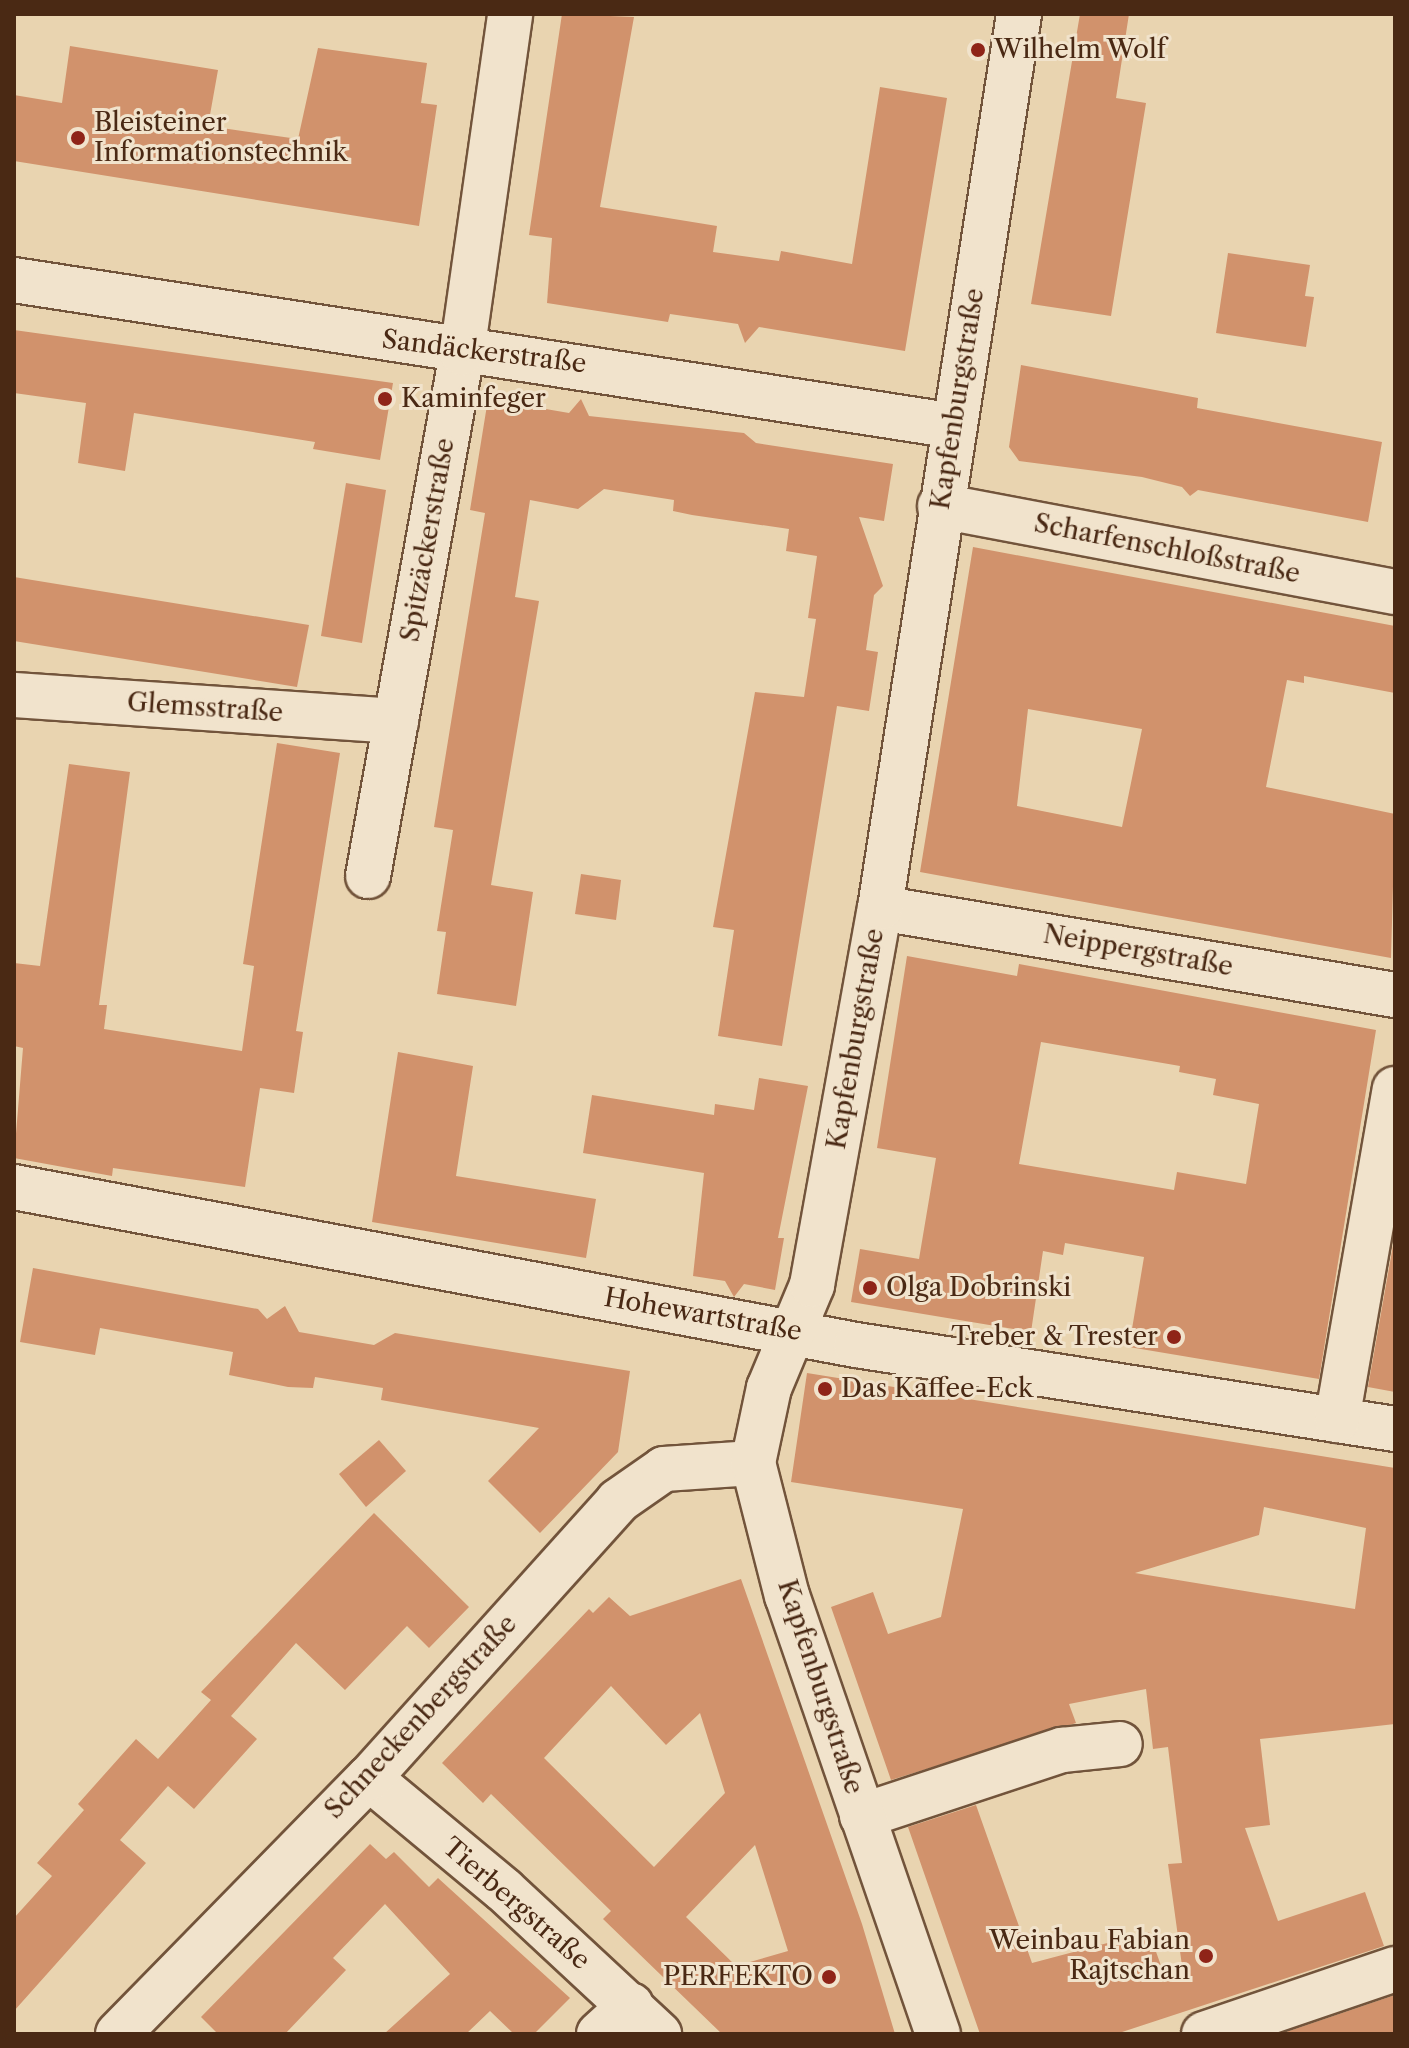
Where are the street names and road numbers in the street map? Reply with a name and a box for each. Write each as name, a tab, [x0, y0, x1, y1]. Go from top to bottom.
street label: Kapfenburgstraße	[925, 286, 991, 512]
street label: Sandäckerstraße	[380, 324, 588, 380]
street label: Spitzäckerstraße	[395, 436, 461, 644]
street label: Scharfenschloßstraße	[1031, 508, 1303, 590]
street label: Glemsstraße	[126, 687, 284, 729]
street label: Neippergstraße	[1041, 919, 1235, 983]
street label: Kapfenburgstraße	[821, 926, 891, 1152]
street label: Hohewartstraße	[602, 1282, 804, 1348]
street label: Kapfenburgstraße	[771, 1576, 869, 1798]
street label: Schneckenbergstraße	[318, 1609, 524, 1825]
street label: Tierbergstraße	[436, 1832, 596, 1976]

